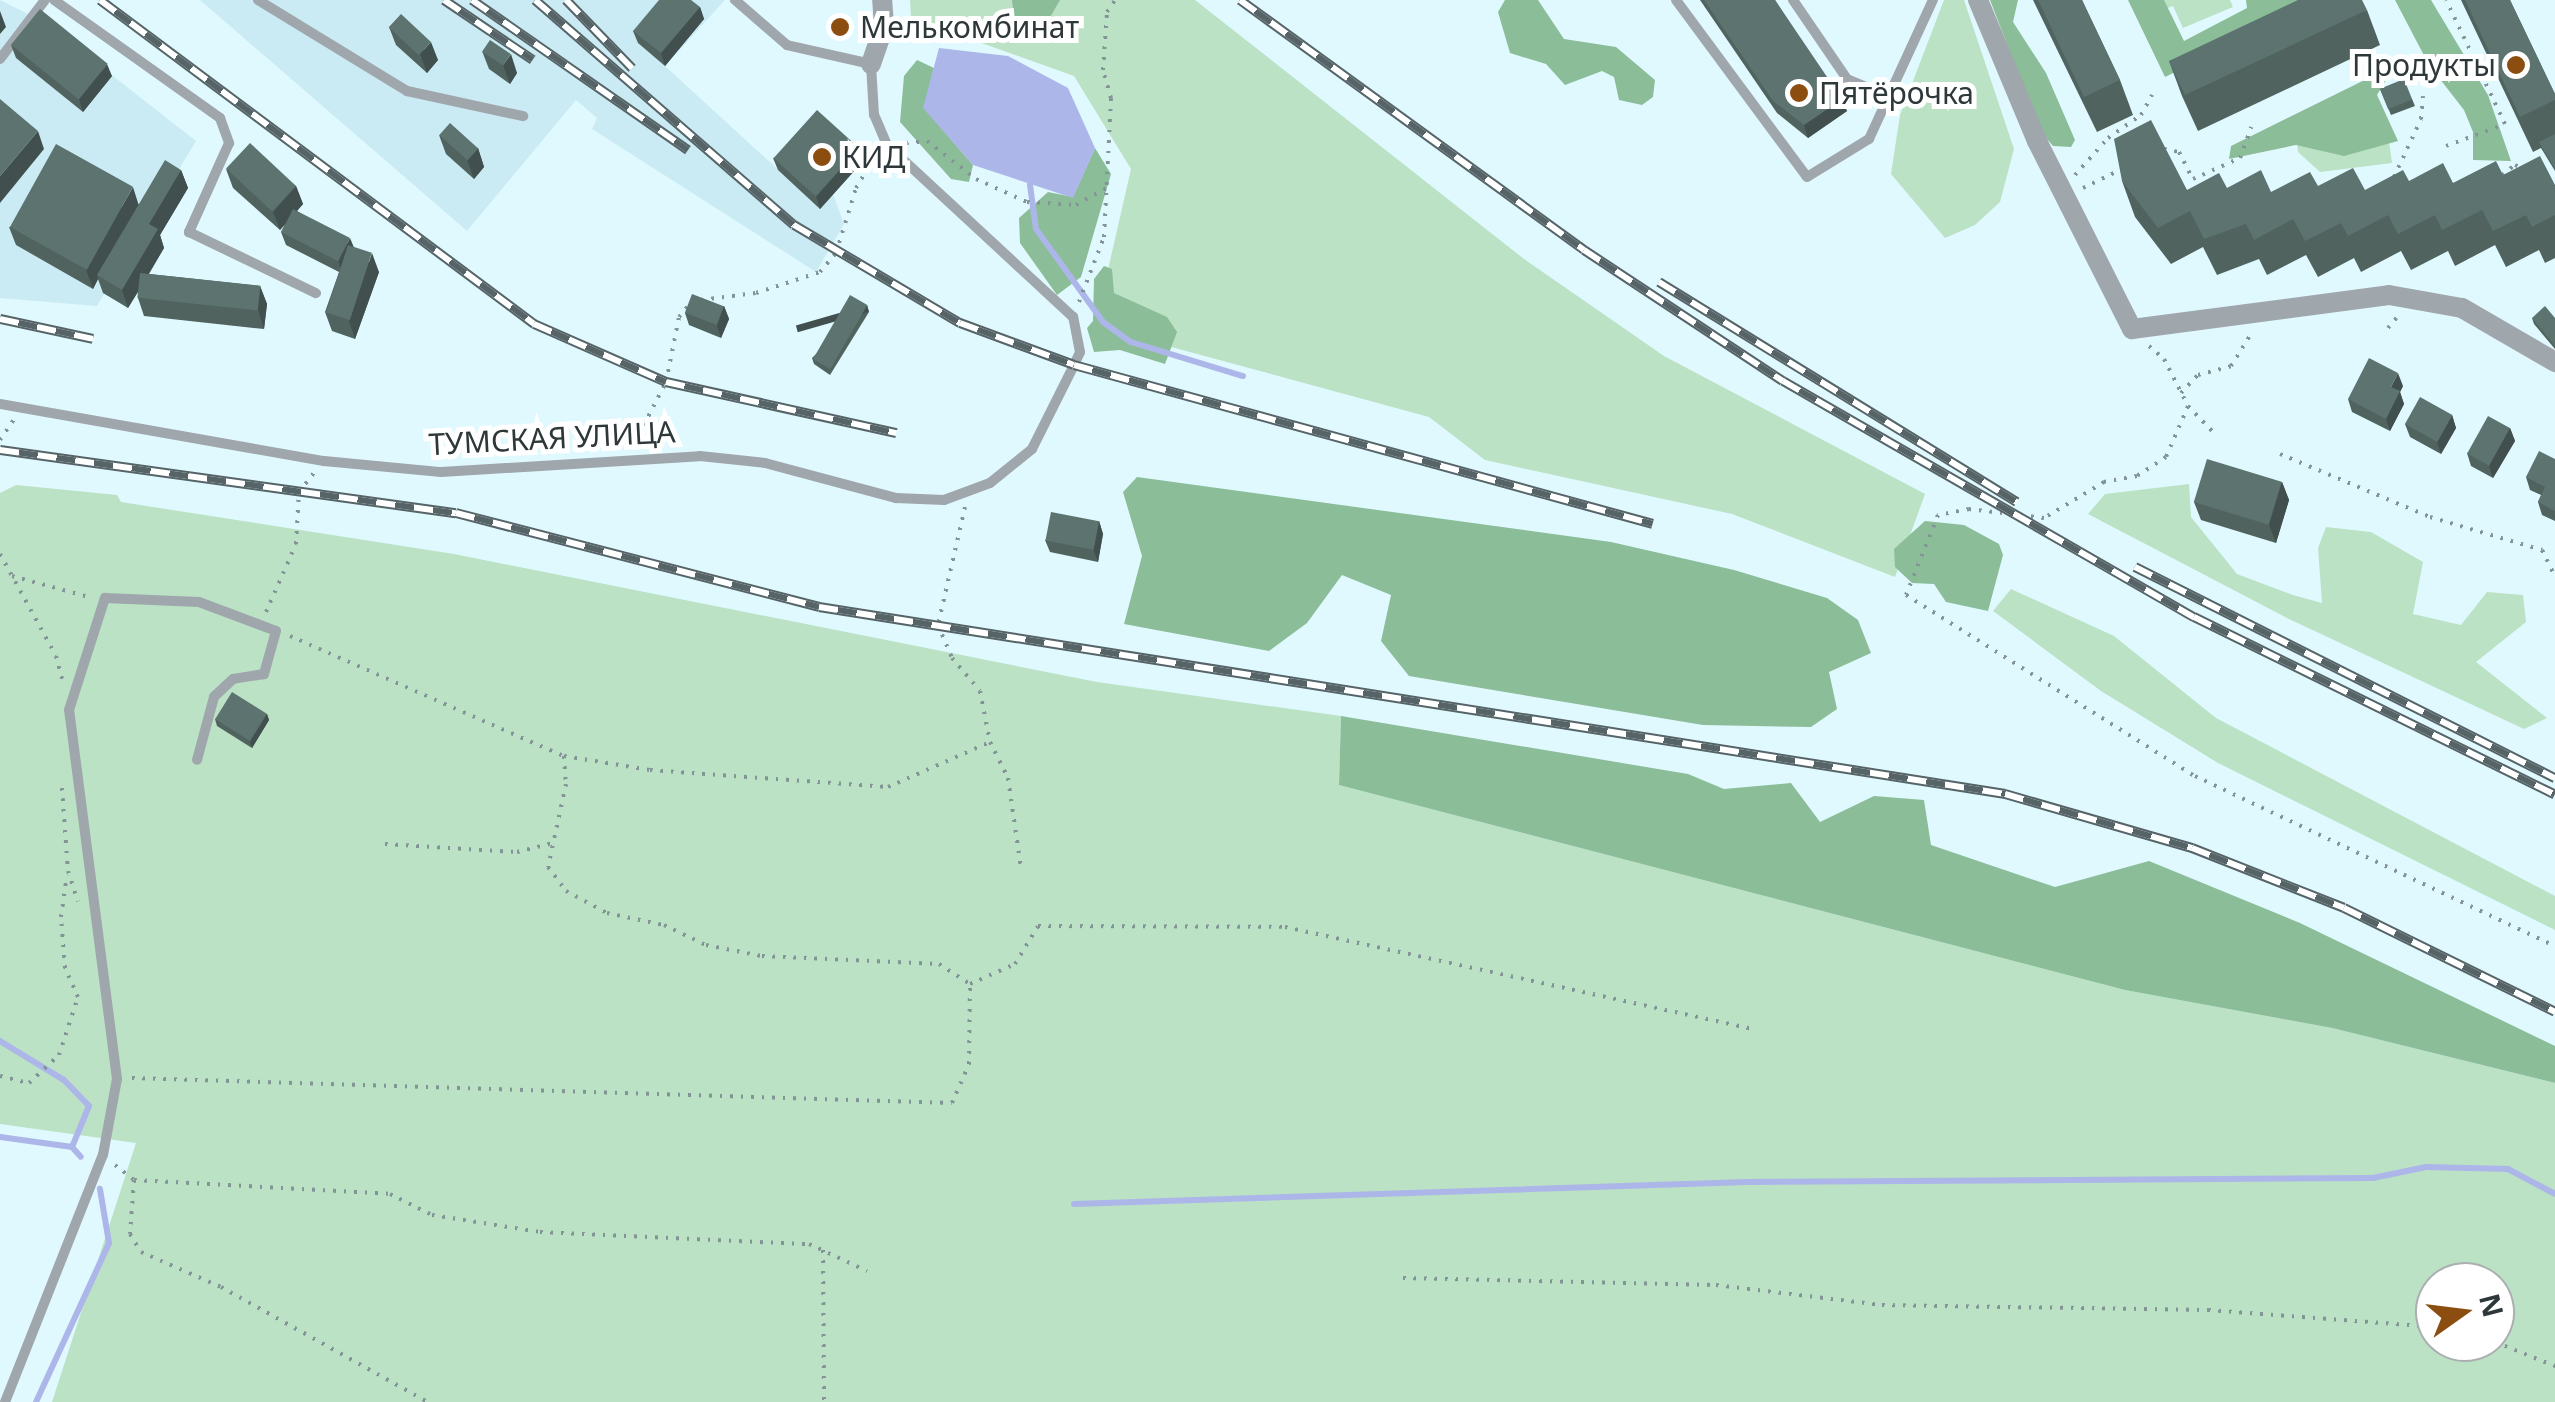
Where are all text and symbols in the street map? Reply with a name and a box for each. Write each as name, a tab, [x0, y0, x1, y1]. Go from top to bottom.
place label: Мелькомбинат	[860, 9, 1079, 45]
marker: Мелькомбинат	[829, 16, 851, 38]
place label: Продукты	[2352, 47, 2496, 83]
marker: Продукты	[2505, 54, 2527, 76]
place label: Пятёрочка	[1819, 75, 1974, 111]
marker: Пятёрочка	[1788, 82, 1810, 104]
place label: КИД	[842, 139, 905, 175]
marker: КИД	[811, 146, 833, 168]
street label: ТУМСКАЯ УЛИЦА	[428, 414, 676, 462]
north arrow	[2415, 1262, 2515, 1362]
text: N	[2471, 1290, 2513, 1321]

